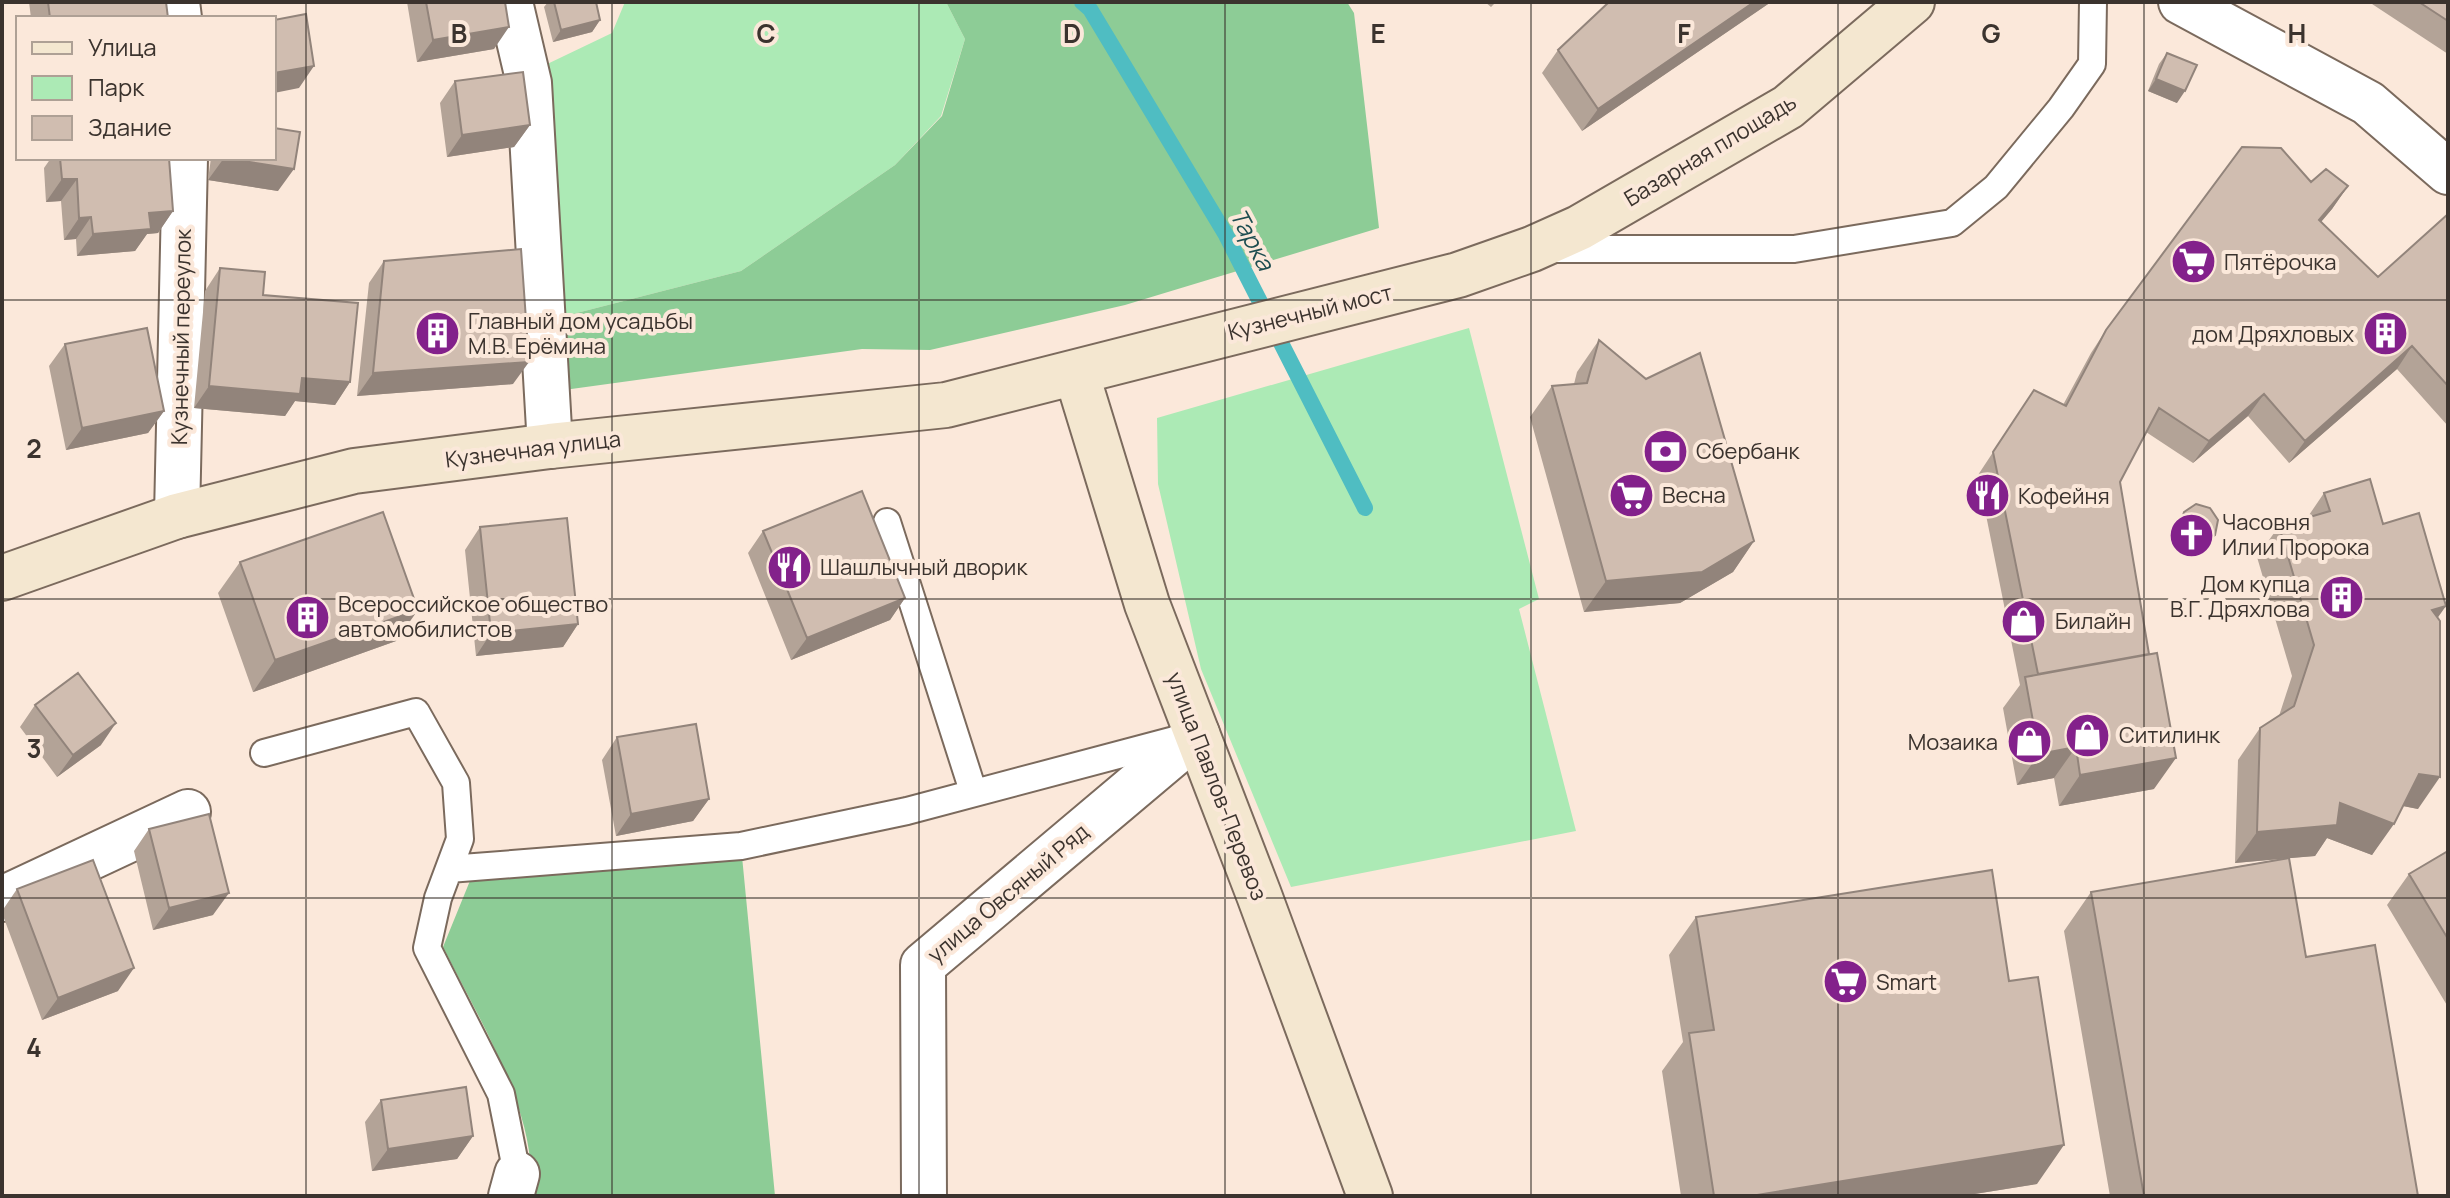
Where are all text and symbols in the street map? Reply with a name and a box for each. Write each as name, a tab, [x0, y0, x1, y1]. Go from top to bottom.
text: B	[451, 15, 467, 51]
text: C	[756, 15, 776, 51]
text: D	[1063, 15, 1081, 51]
text: E	[1370, 15, 1386, 51]
text: F	[1677, 15, 1691, 51]
text: G	[1981, 15, 2001, 51]
text: H	[2288, 15, 2306, 51]
legend	[16, 16, 276, 160]
text: Улица	[88, 30, 157, 63]
text: Парк	[88, 70, 145, 103]
street label: Базарная площадь	[1618, 87, 1802, 213]
text: Здание	[88, 110, 172, 143]
water label: Тарка	[1223, 202, 1284, 277]
street label: Кузнечный переулок	[164, 228, 198, 445]
supermarket icon: Пятёрочка	[2169, 238, 2217, 286]
place label: Пятёрочка	[2224, 247, 2337, 277]
street label: Кузнечный мост	[1225, 277, 1395, 347]
place label: Главный дом усадьбы М.В. Ерёмина	[468, 306, 693, 361]
building icon: Главный дом усадьбы М.В. Ерёмина	[413, 310, 461, 358]
building icon: дом Дряхловых	[2361, 310, 2409, 358]
place label: дом Дряхловых	[2192, 319, 2354, 349]
street label: Кузнечная улица	[444, 423, 622, 475]
bank icon: Сбербанк	[1641, 427, 1689, 475]
text: 2	[26, 430, 42, 466]
place label: Сбербанк	[1696, 436, 1800, 466]
supermarket icon: Весна	[1607, 471, 1655, 519]
restaurant icon: Кофейня	[1963, 472, 2011, 520]
place label: Весна	[1662, 480, 1726, 510]
place label: Кофейня	[2018, 481, 2110, 511]
place label: Часовня Илии Пророка	[2222, 507, 2370, 562]
church icon: Часовня Илии Пророка	[2167, 511, 2215, 559]
restaurant icon: Шашлычный дворик	[765, 543, 813, 591]
place label: Шашлычный дворик	[820, 552, 1028, 582]
place label: Дом купца В.Г. Дряхлова	[2170, 569, 2310, 624]
building icon: Дом купца В.Г. Дряхлова	[2317, 573, 2365, 621]
place label: Всероссийское общество автомобилистов	[338, 589, 608, 644]
building icon: Всероссийское общество автомобилистов	[283, 593, 331, 641]
shop icon: Билайн	[2000, 597, 2048, 645]
place label: Билайн	[2055, 606, 2131, 636]
street label: улица Павлов-Перевоз	[1160, 668, 1274, 904]
shop icon: Ситилинк	[2064, 711, 2112, 759]
shop icon: Мозаика	[2005, 718, 2053, 766]
place label: Ситилинк	[2119, 720, 2221, 750]
place label: Мозаика	[1908, 727, 1998, 757]
text: 3	[26, 730, 42, 766]
street label: улица Овсяный Ряд	[921, 817, 1095, 969]
supermarket icon: Smart	[1821, 958, 1869, 1006]
place label: Smart	[1876, 967, 1937, 997]
text: 4	[26, 1029, 42, 1065]

